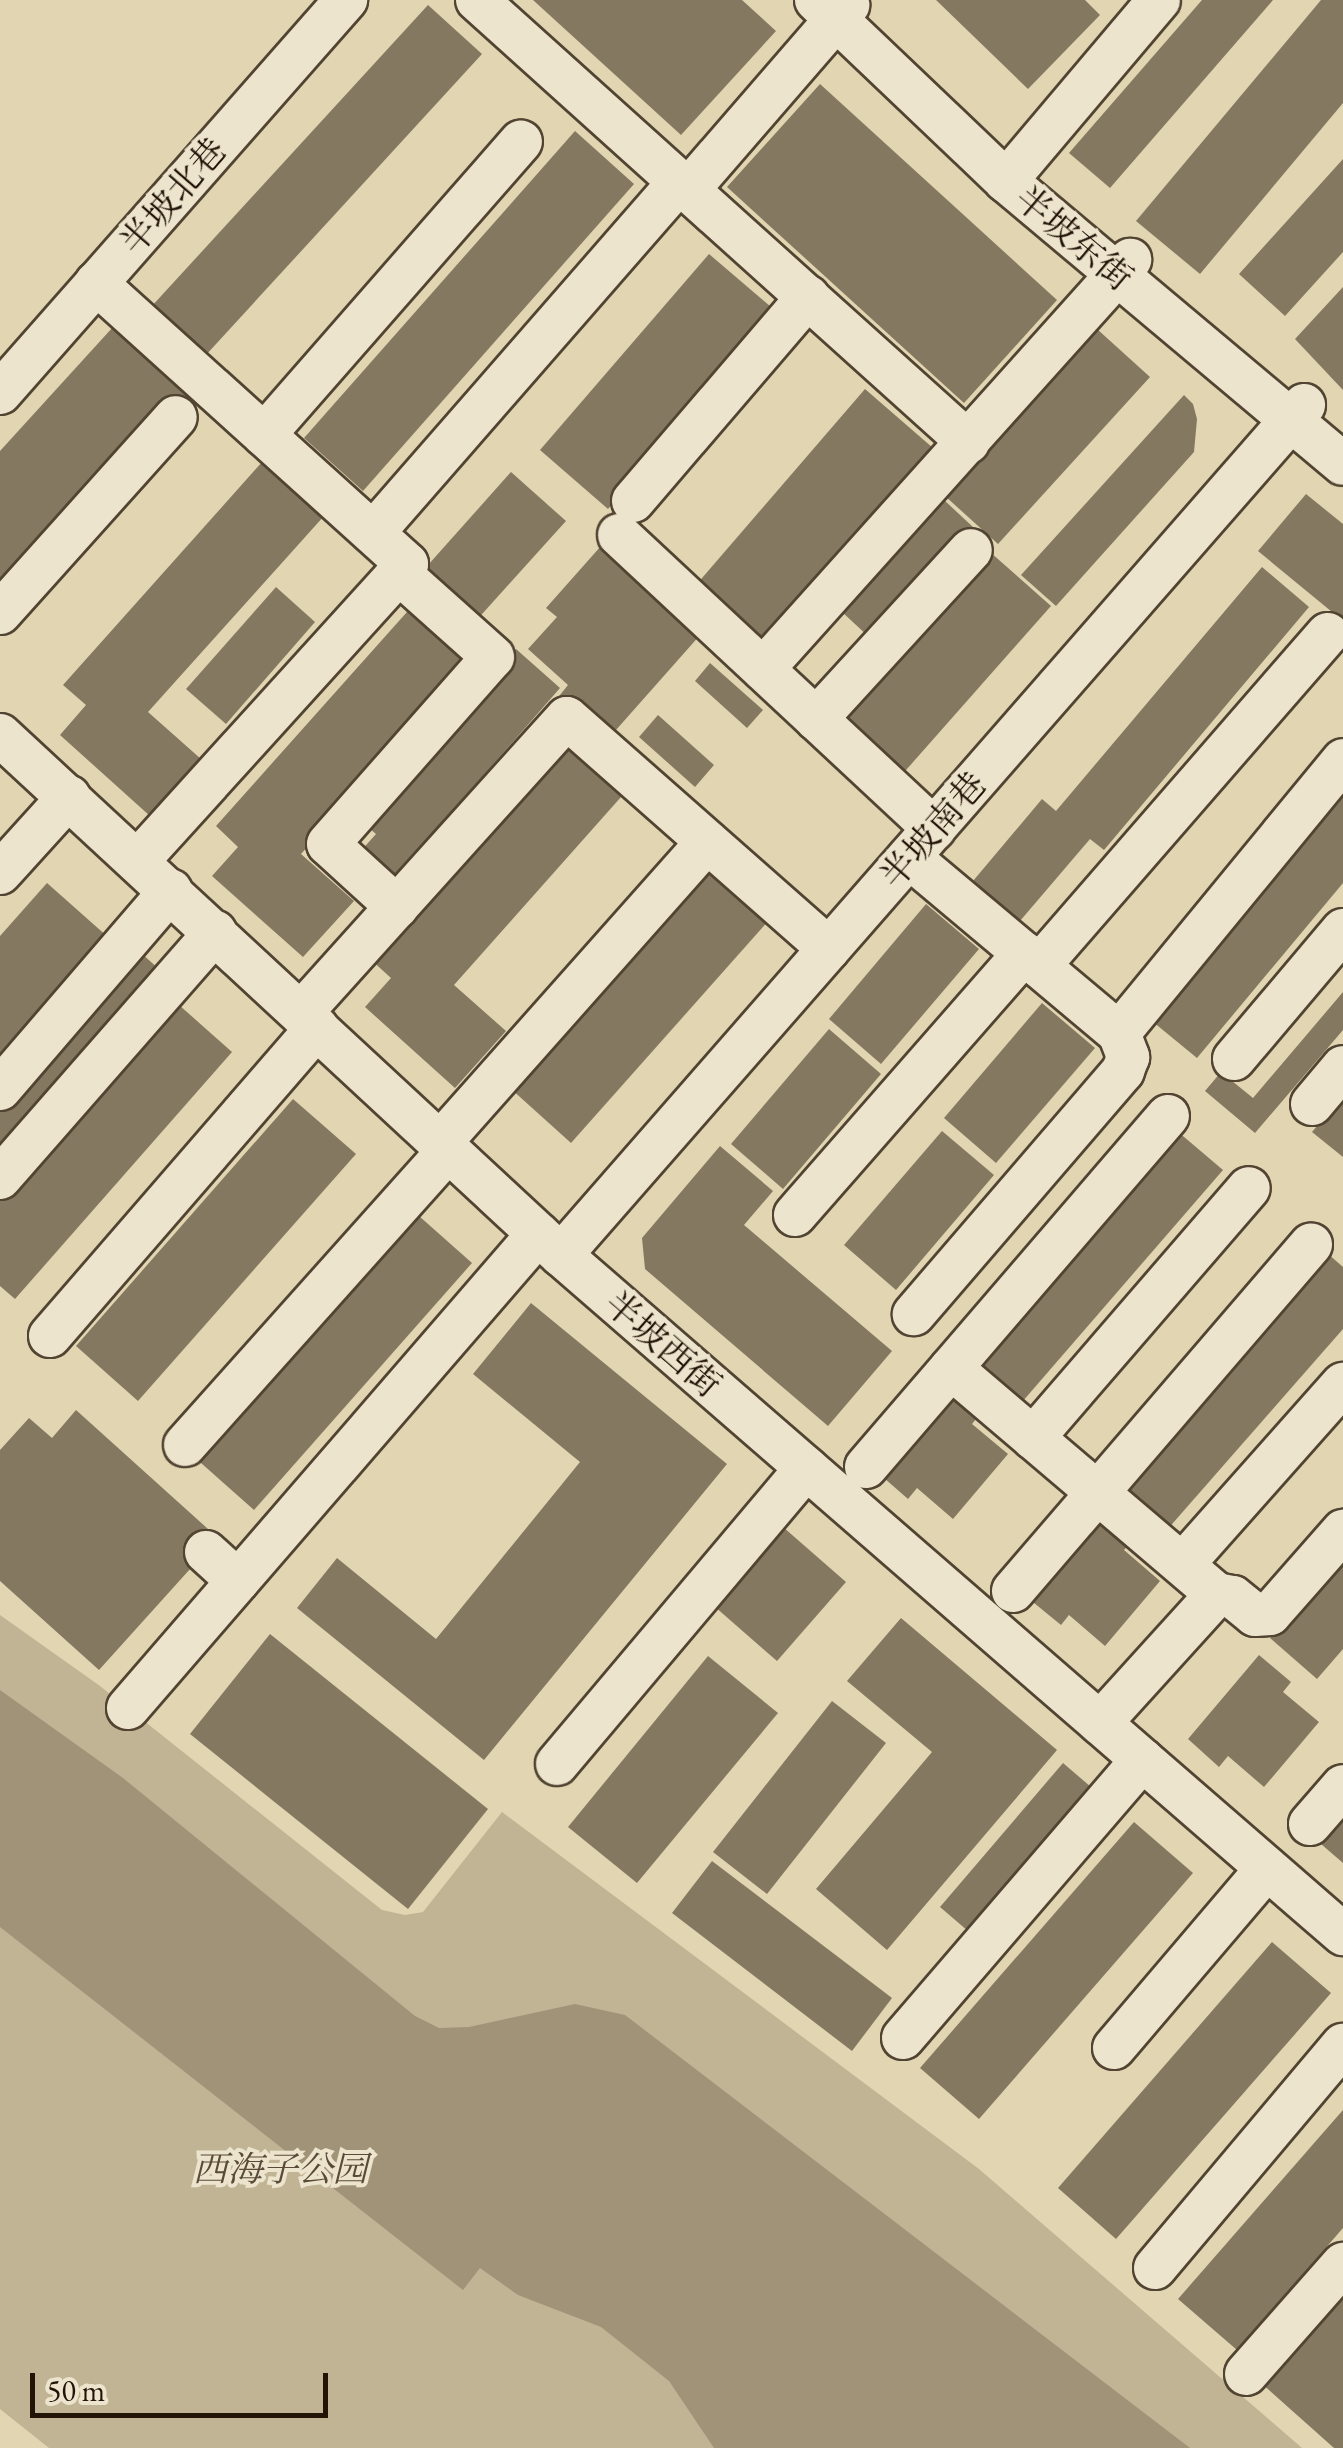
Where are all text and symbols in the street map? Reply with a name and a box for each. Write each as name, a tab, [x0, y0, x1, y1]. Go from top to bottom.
street label: 半坡北巷	[111, 129, 235, 263]
street label: 半坡东街	[1007, 177, 1141, 299]
street label: 半坡南巷	[871, 763, 995, 897]
street label: 半坡西街	[596, 1282, 730, 1406]
park label: 西海子公园	[193, 2148, 367, 2190]
scale bar	[35, 2353, 332, 2415]
text: 50 m	[47, 2371, 105, 2410]

